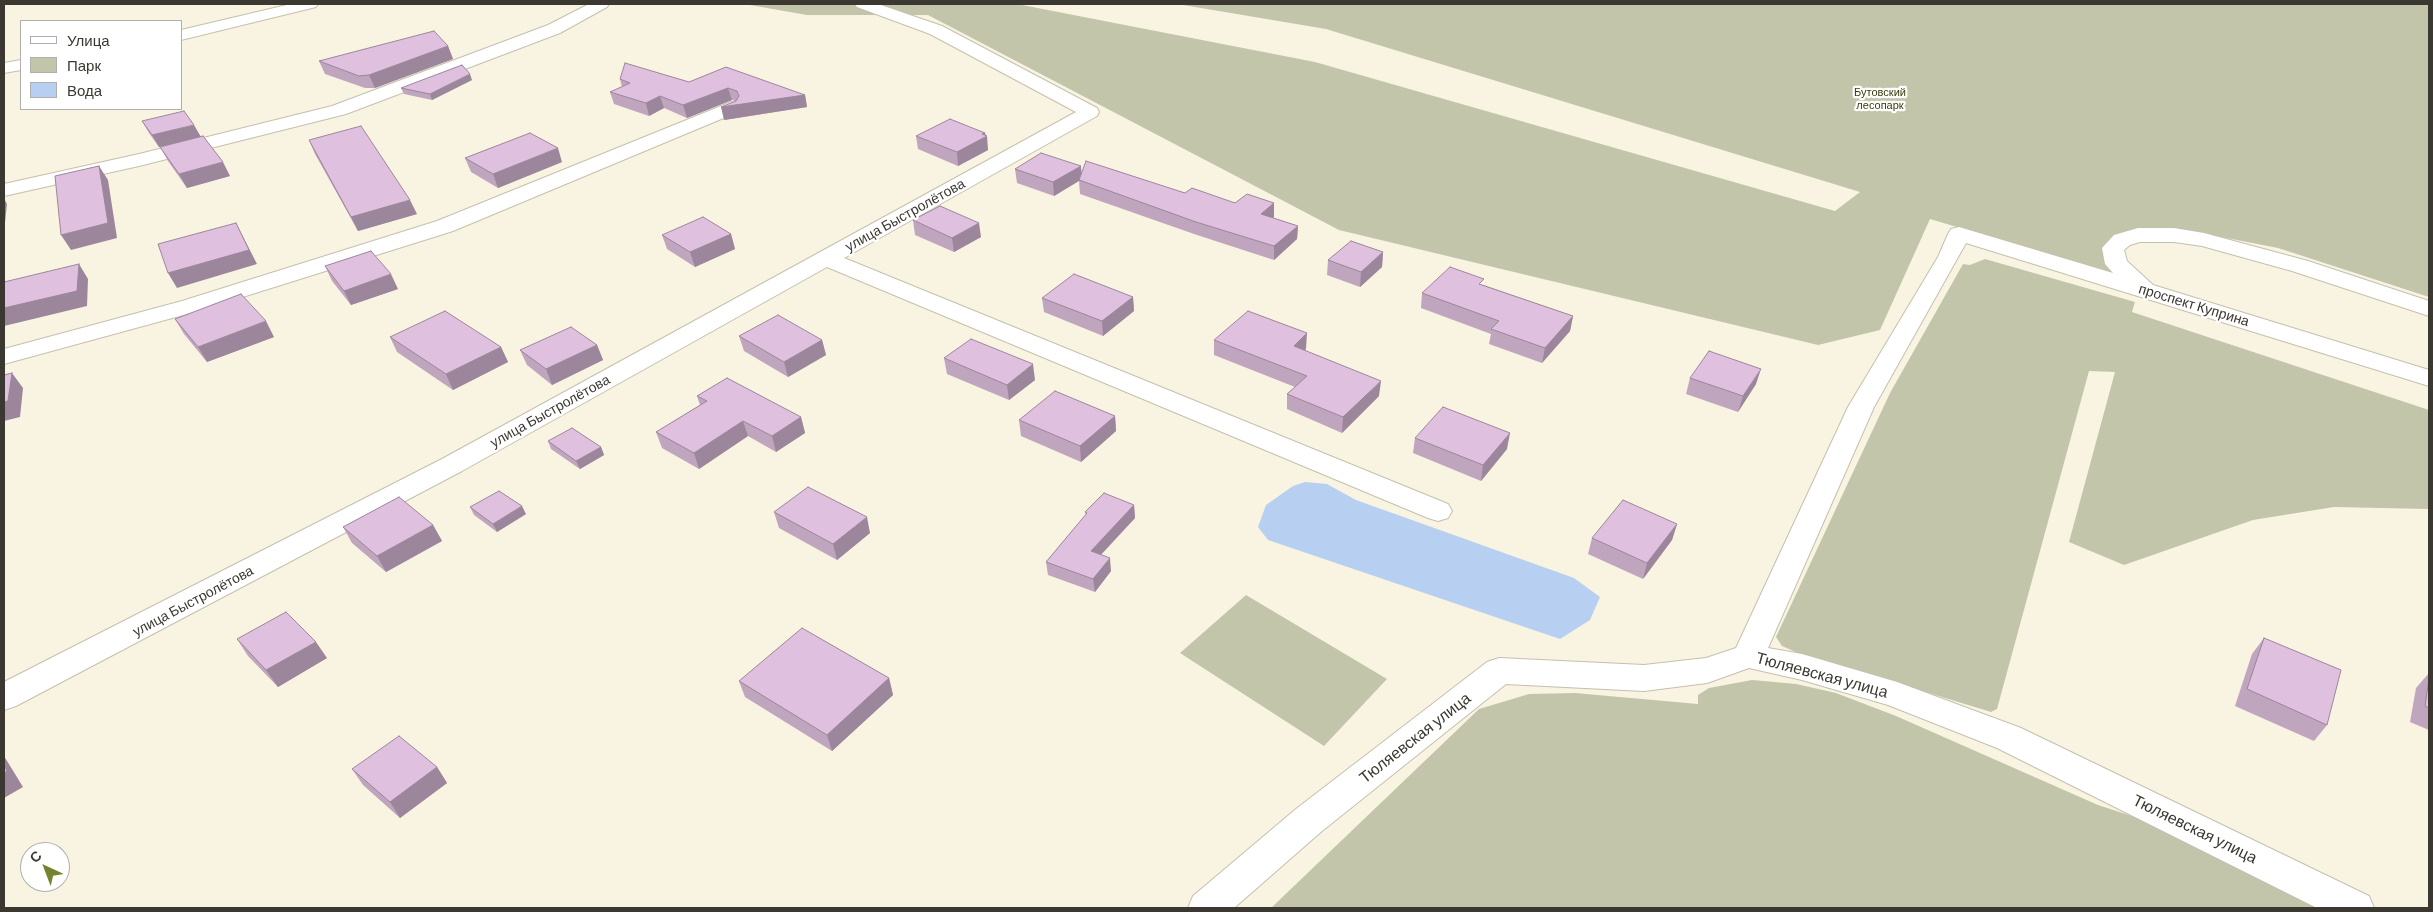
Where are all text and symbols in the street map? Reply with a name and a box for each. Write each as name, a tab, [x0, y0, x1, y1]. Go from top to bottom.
legend	[20, 20, 182, 110]
text: Улица	[67, 31, 110, 49]
text: Парк	[67, 56, 101, 74]
text: Вода	[67, 81, 102, 99]
park label: Бутовский лесопарк	[1854, 85, 1906, 111]
street label: улица Быстролётова	[842, 175, 968, 255]
street label: проспект Куприна	[2137, 280, 2251, 330]
street label: улица Быстролётова	[487, 371, 613, 451]
street label: улица Быстролётова	[130, 562, 256, 640]
street label: Тюляевская улица	[1754, 648, 1890, 702]
street label: Тюляевская улица	[1355, 689, 1475, 787]
street label: Тюляевская улица	[2130, 791, 2260, 867]
north arrow	[20, 842, 70, 892]
text: С	[26, 847, 45, 866]

